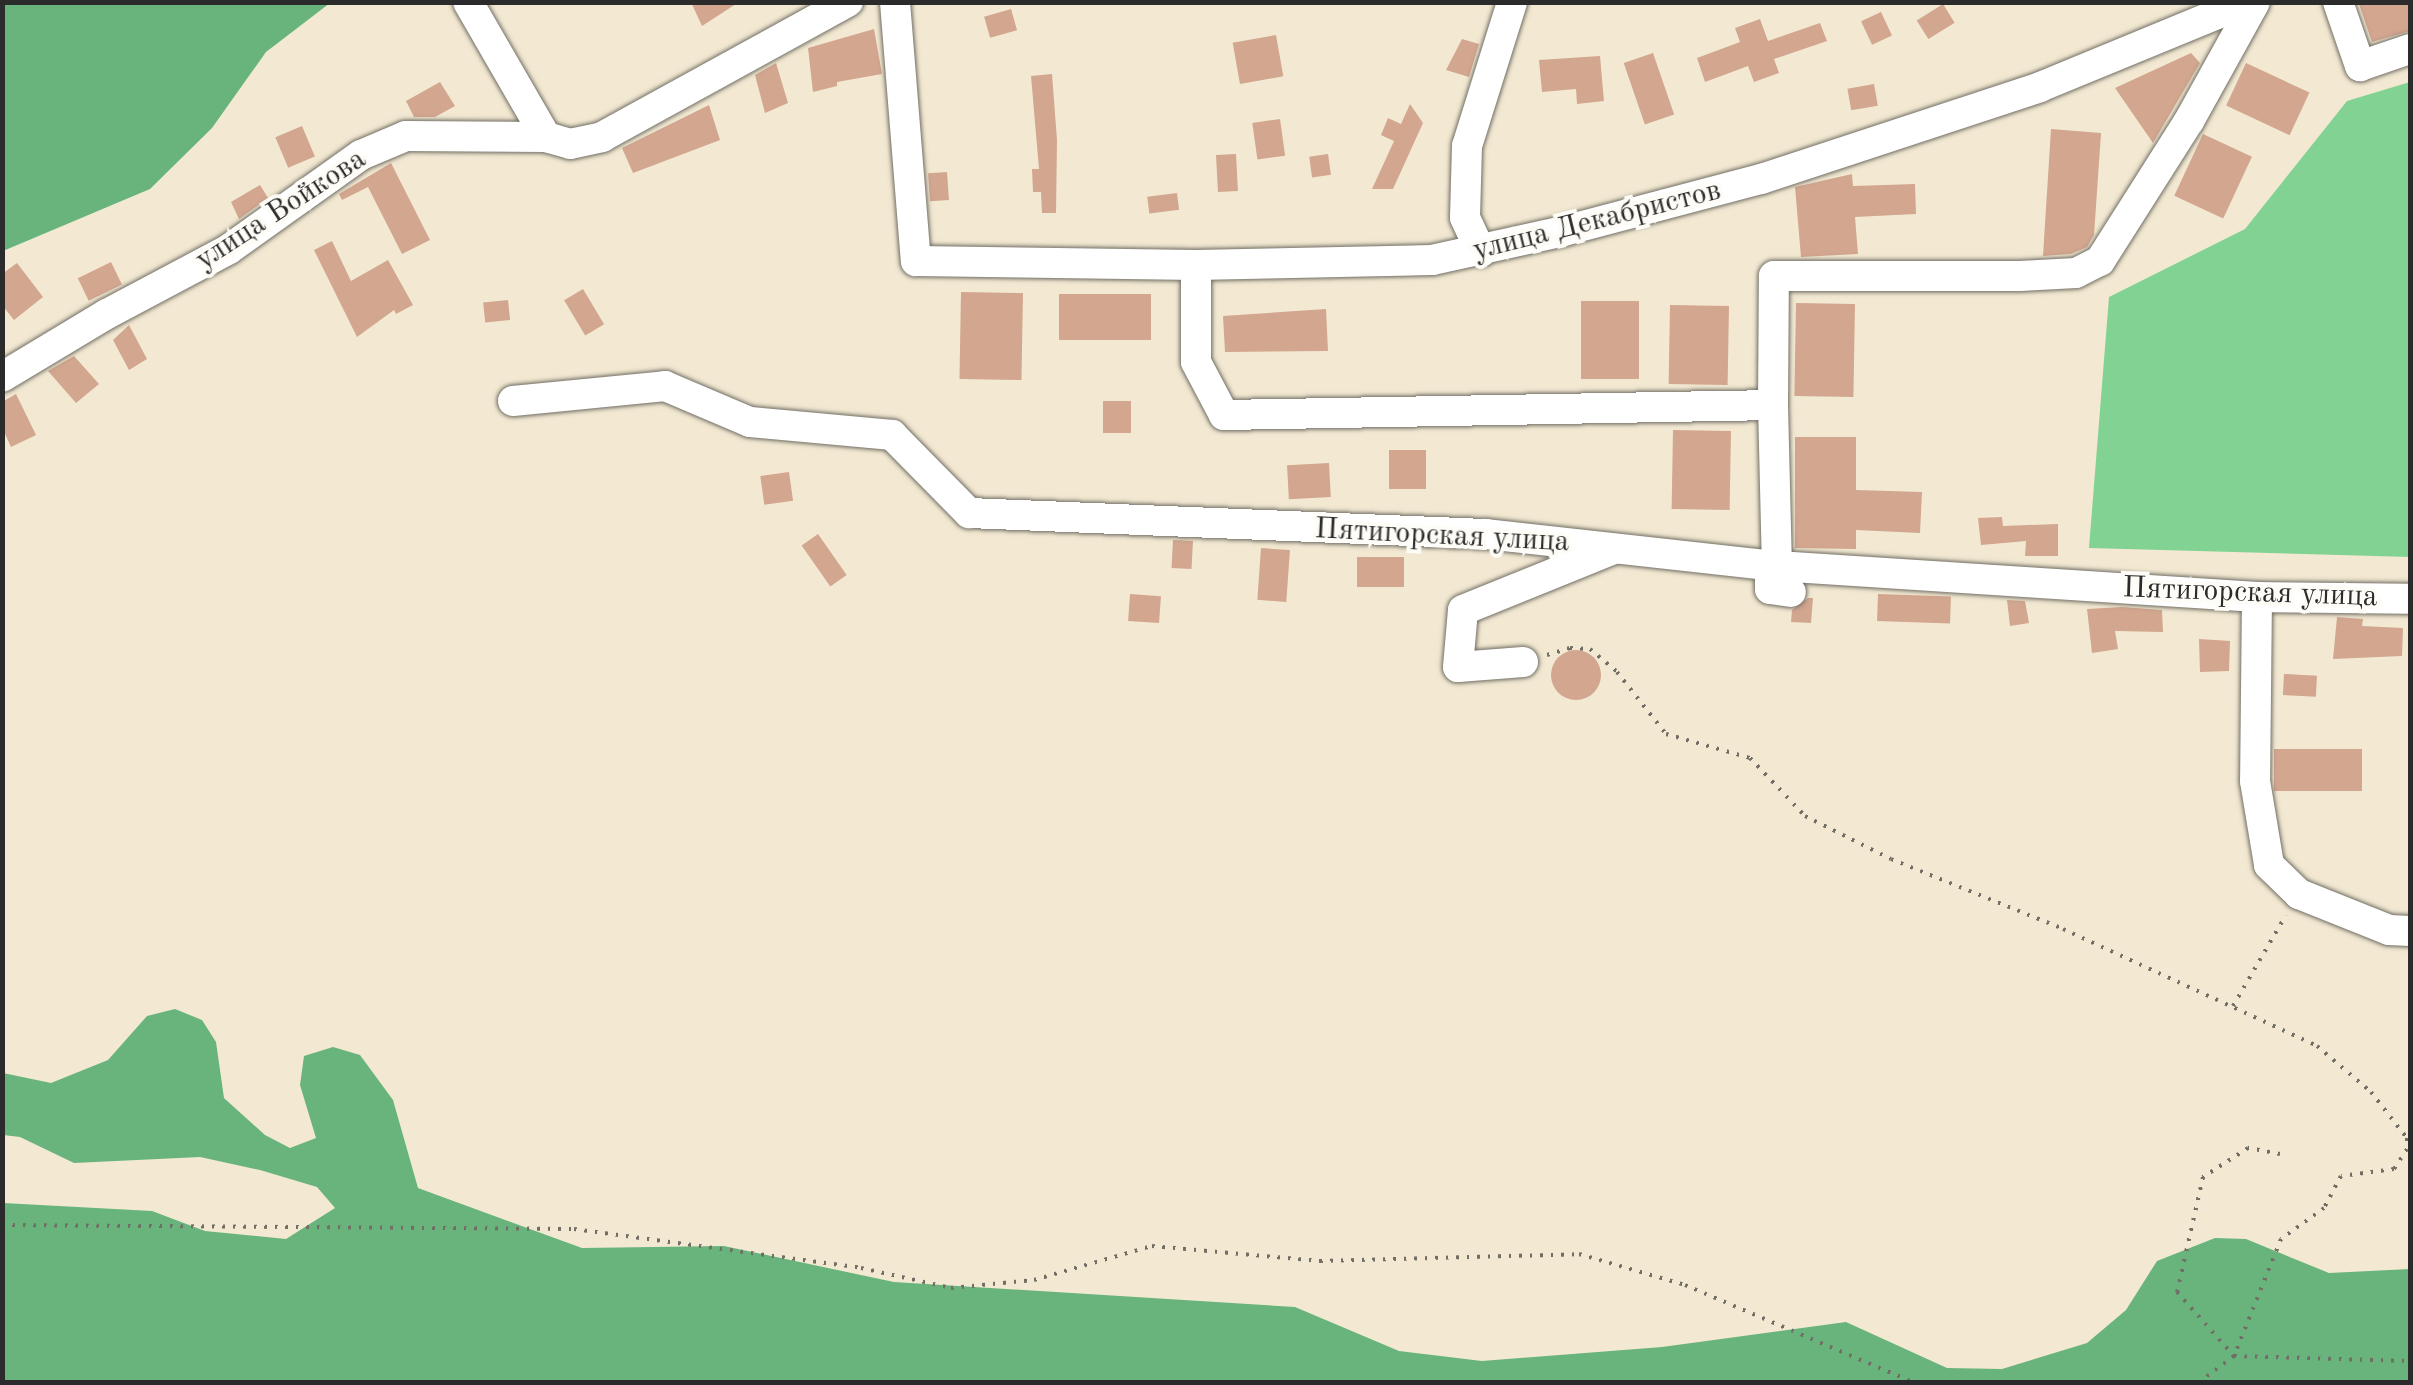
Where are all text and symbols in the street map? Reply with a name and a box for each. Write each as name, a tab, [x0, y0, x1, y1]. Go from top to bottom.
street label: улица Войкова	[189, 142, 373, 278]
street label: улица Декабристов	[1469, 173, 1725, 269]
street label: Пятигорская улица	[1314, 511, 1570, 561]
street label: Пятигорская улица	[2122, 571, 2378, 615]

